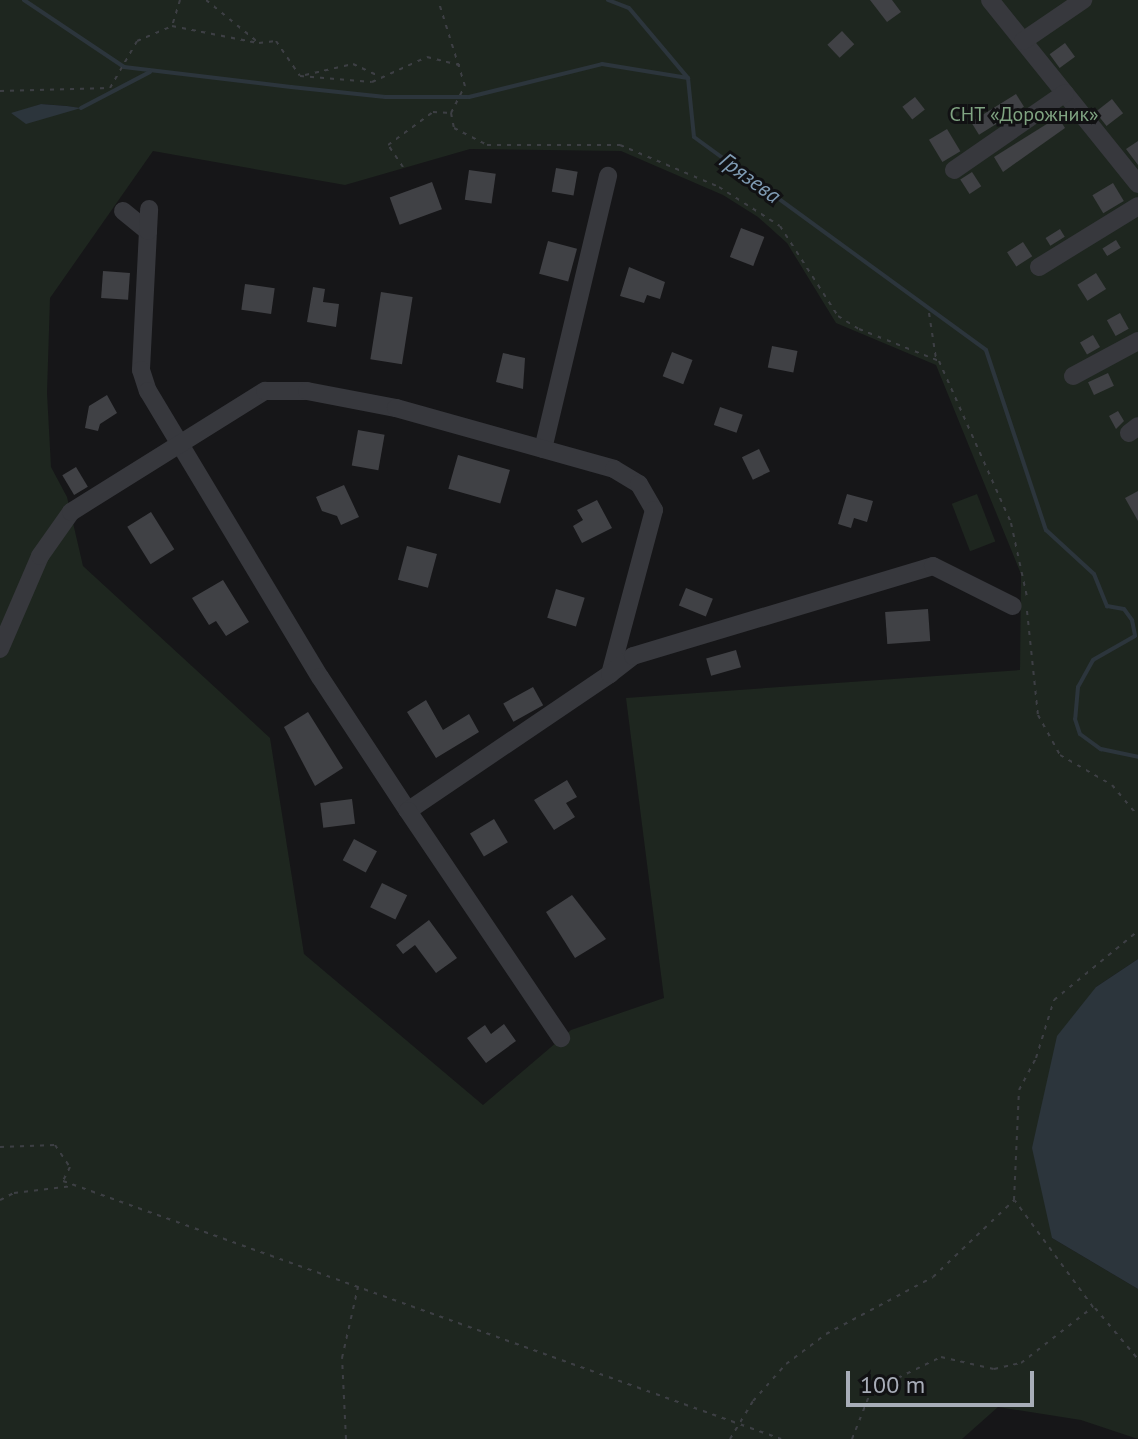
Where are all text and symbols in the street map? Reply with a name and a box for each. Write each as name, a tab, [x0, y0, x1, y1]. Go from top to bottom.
park label: СНТ «Дорожник»	[949, 102, 1099, 126]
water label: Грязева	[714, 147, 786, 209]
scale bar	[850, 1355, 1038, 1405]
text: 100 m	[860, 1369, 925, 1400]

